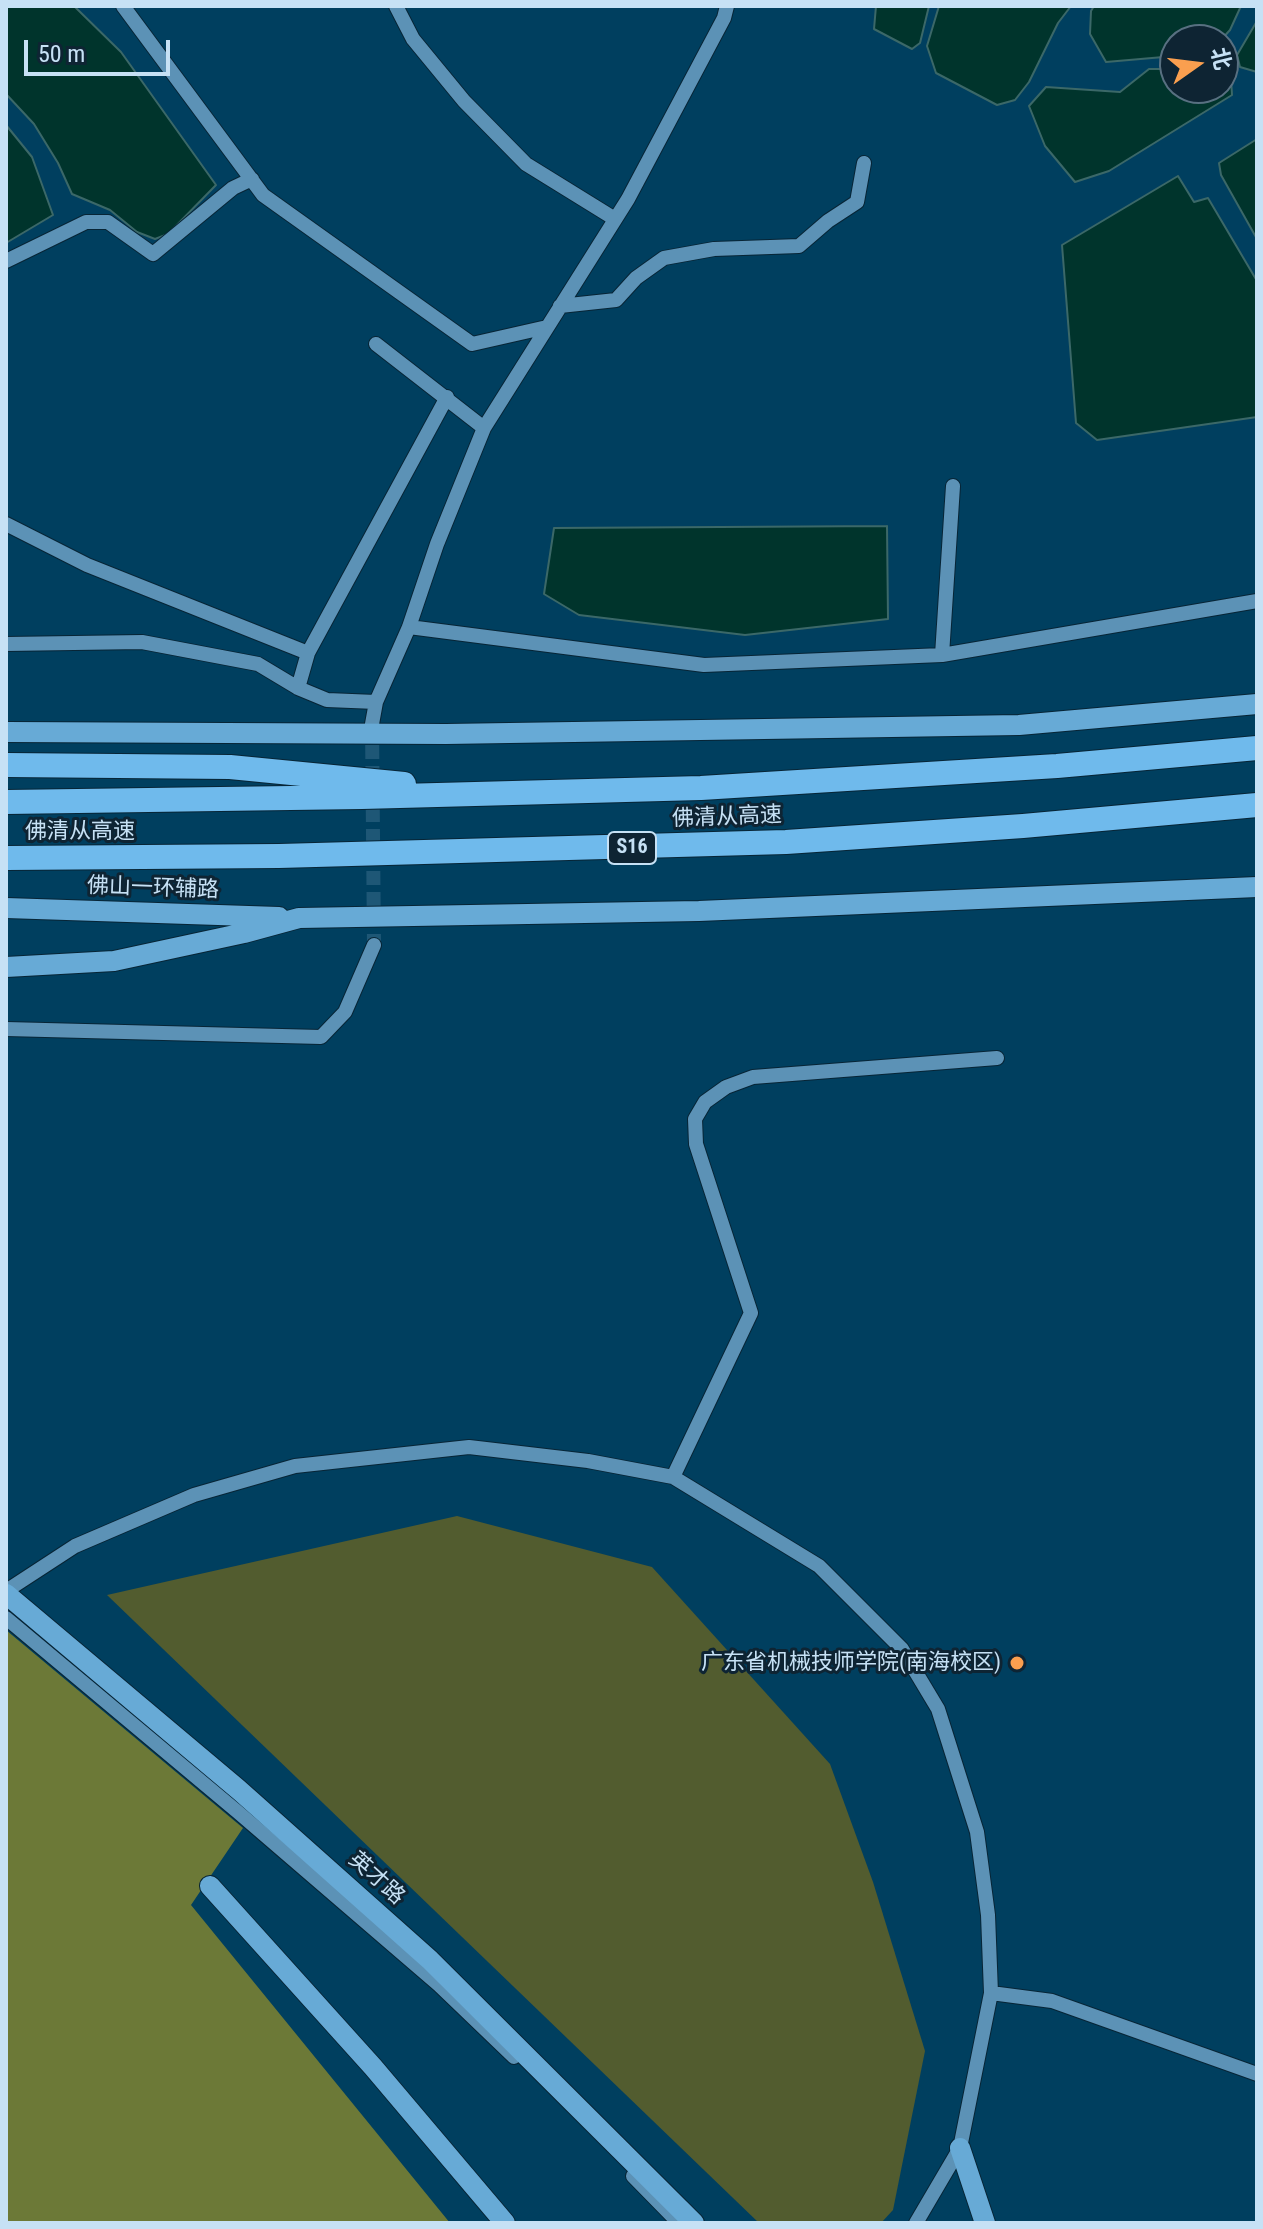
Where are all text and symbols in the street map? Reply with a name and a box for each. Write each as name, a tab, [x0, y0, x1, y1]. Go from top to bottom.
scale bar	[28, 24, 174, 74]
north arrow	[1159, 24, 1239, 104]
text: 50 m	[38, 40, 85, 68]
text: 北	[1206, 45, 1236, 72]
street label: 佛清从高速	[672, 803, 782, 833]
street label: 佛清从高速	[25, 819, 135, 845]
road number: S16	[608, 832, 656, 864]
street label: 佛山一环辅路	[87, 874, 219, 904]
place label: 广东省机械技师学院(南海校区)	[701, 1650, 1001, 1676]
marker: 广东省机械技师学院(南海校区)	[1008, 1654, 1026, 1672]
street label: 英才路	[343, 1847, 409, 1911]

